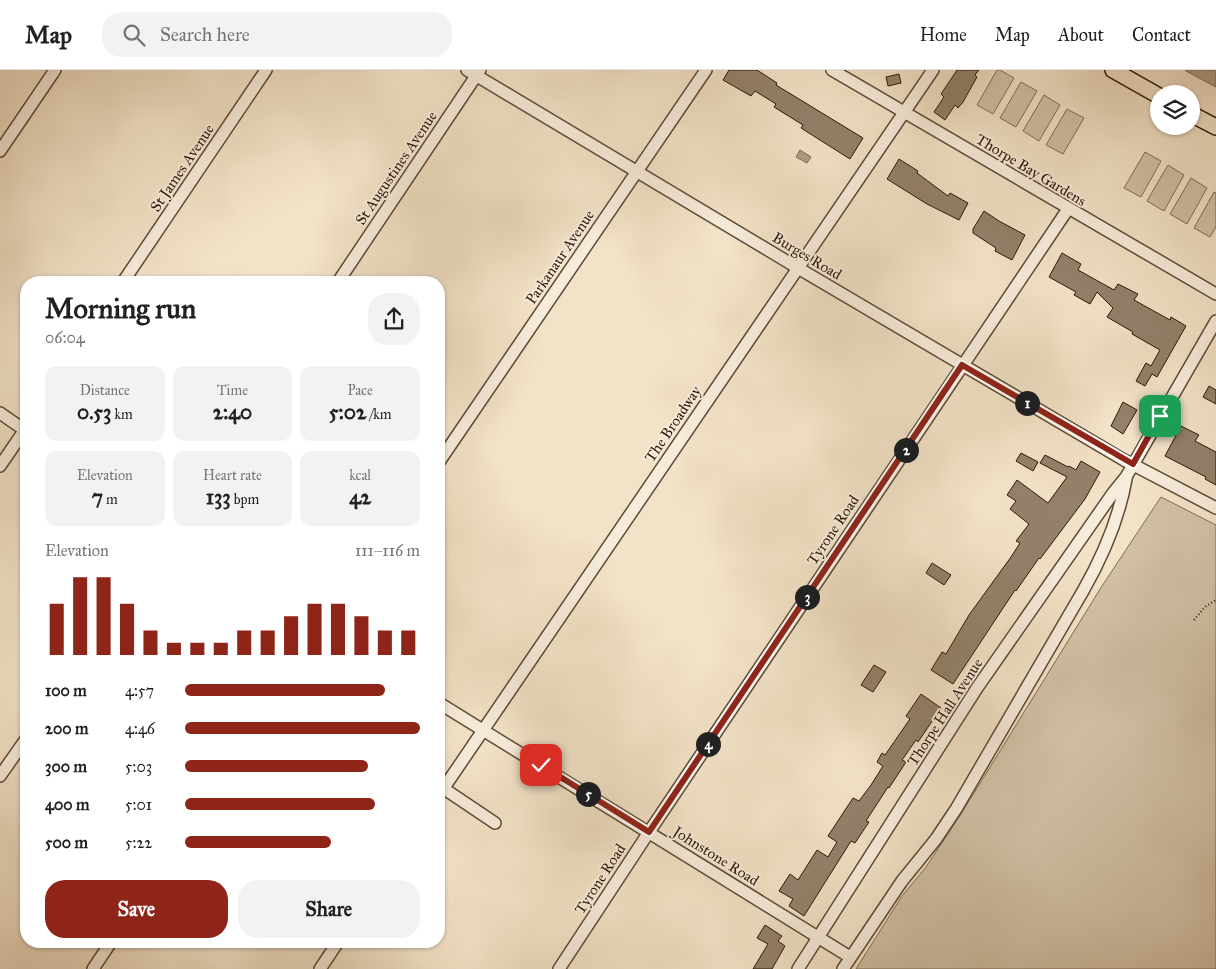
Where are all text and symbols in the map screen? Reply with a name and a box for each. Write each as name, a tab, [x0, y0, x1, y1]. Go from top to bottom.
search box	[102, 12, 452, 57]
text: Map	[25, 20, 72, 50]
icon: search	[120, 21, 148, 49]
text: Search here	[160, 23, 250, 46]
text: Home	[920, 24, 967, 46]
text: Map	[995, 24, 1030, 46]
text: About	[1058, 24, 1104, 46]
text: Contact	[1132, 24, 1191, 46]
map controls	[1150, 85, 1200, 135]
button: layers	[1150, 85, 1200, 135]
street label: St Augustines Avenue	[351, 108, 441, 228]
street label: St James Avenue	[146, 121, 219, 216]
street label: Thorpe Bay Gardens	[973, 130, 1089, 210]
street label: Parkanaur Avenue	[522, 206, 598, 308]
street label: Burges Road	[769, 228, 845, 284]
text: Morning run	[45, 291, 196, 326]
button: share	[368, 293, 420, 345]
text: 06:04	[45, 328, 85, 347]
text: Distance	[80, 382, 130, 399]
text: Time	[217, 382, 248, 399]
text: Pace	[347, 382, 373, 399]
street label: The Broadway	[641, 382, 706, 465]
pin: 1	[1014, 390, 1040, 416]
text: 1	[1025, 395, 1030, 412]
pin	[1139, 395, 1181, 437]
text: 0.53	[77, 399, 111, 425]
text: 2:40	[213, 399, 252, 425]
text: 5:02	[329, 399, 366, 425]
icon: arrive	[1146, 402, 1174, 430]
text: km	[111, 406, 133, 423]
text: /km	[366, 406, 392, 423]
pin: 2	[894, 438, 918, 462]
text: 2	[903, 442, 910, 459]
text: Elevation	[77, 467, 133, 484]
text: Heart rate	[203, 467, 262, 484]
text: kcal	[349, 467, 371, 484]
text: 7	[92, 484, 103, 510]
text: 133	[206, 484, 231, 510]
text: 42	[349, 484, 371, 510]
text: m	[103, 491, 118, 508]
text: bpm	[231, 491, 259, 508]
street label: Tyrone Road	[803, 491, 863, 568]
text: Elevation	[45, 541, 109, 560]
text: 111–116 m	[355, 541, 420, 560]
pin: 3	[794, 584, 820, 610]
text: 3	[805, 589, 810, 606]
street label: Thorpe Hall Avenue	[904, 655, 986, 769]
text: 100 m	[45, 681, 87, 700]
text: 4:57	[125, 681, 154, 700]
text: 200 m	[45, 719, 88, 738]
text: 4:46	[125, 719, 155, 738]
pin: 4	[696, 732, 720, 756]
text: 4	[705, 736, 712, 753]
pin	[520, 744, 562, 786]
icon: check	[527, 751, 555, 779]
text: 300 m	[45, 757, 87, 776]
text: 5:03	[125, 757, 152, 776]
pin: 5	[576, 782, 600, 806]
text: 5	[585, 786, 592, 803]
text: 400 m	[45, 795, 89, 814]
text: 5:01	[125, 795, 152, 814]
street label: Johnstone Road	[668, 821, 763, 891]
text: 500 m	[45, 833, 88, 852]
text: 5:22	[125, 833, 152, 852]
street label: Tyrone Road	[571, 840, 630, 917]
button: Save	[45, 880, 228, 938]
button: Share	[238, 880, 420, 938]

